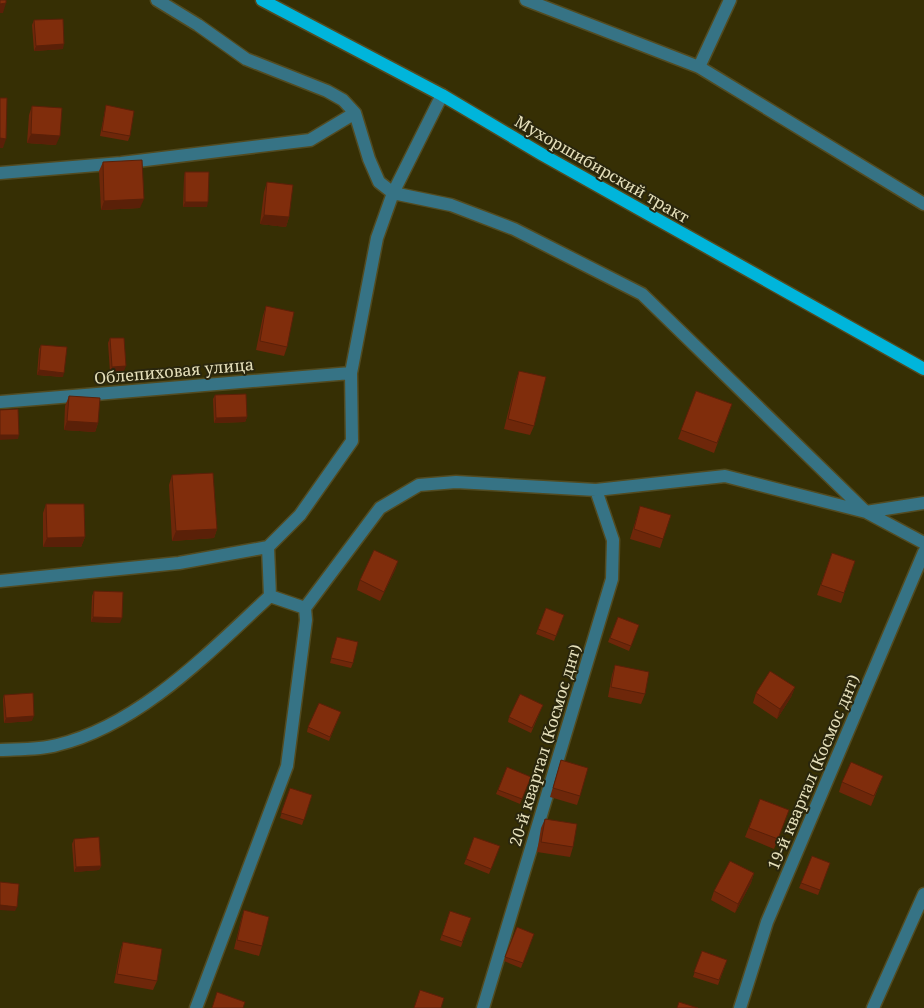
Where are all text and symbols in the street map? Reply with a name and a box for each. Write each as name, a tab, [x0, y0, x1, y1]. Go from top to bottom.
street label: Мухоршибирский тракт	[511, 110, 694, 228]
street label: Облепиховая улица	[93, 353, 255, 389]
street label: 20-й квартал (Космос днт)	[504, 641, 586, 849]
street label: 19-й квартал (Космос днт)	[762, 671, 864, 873]

